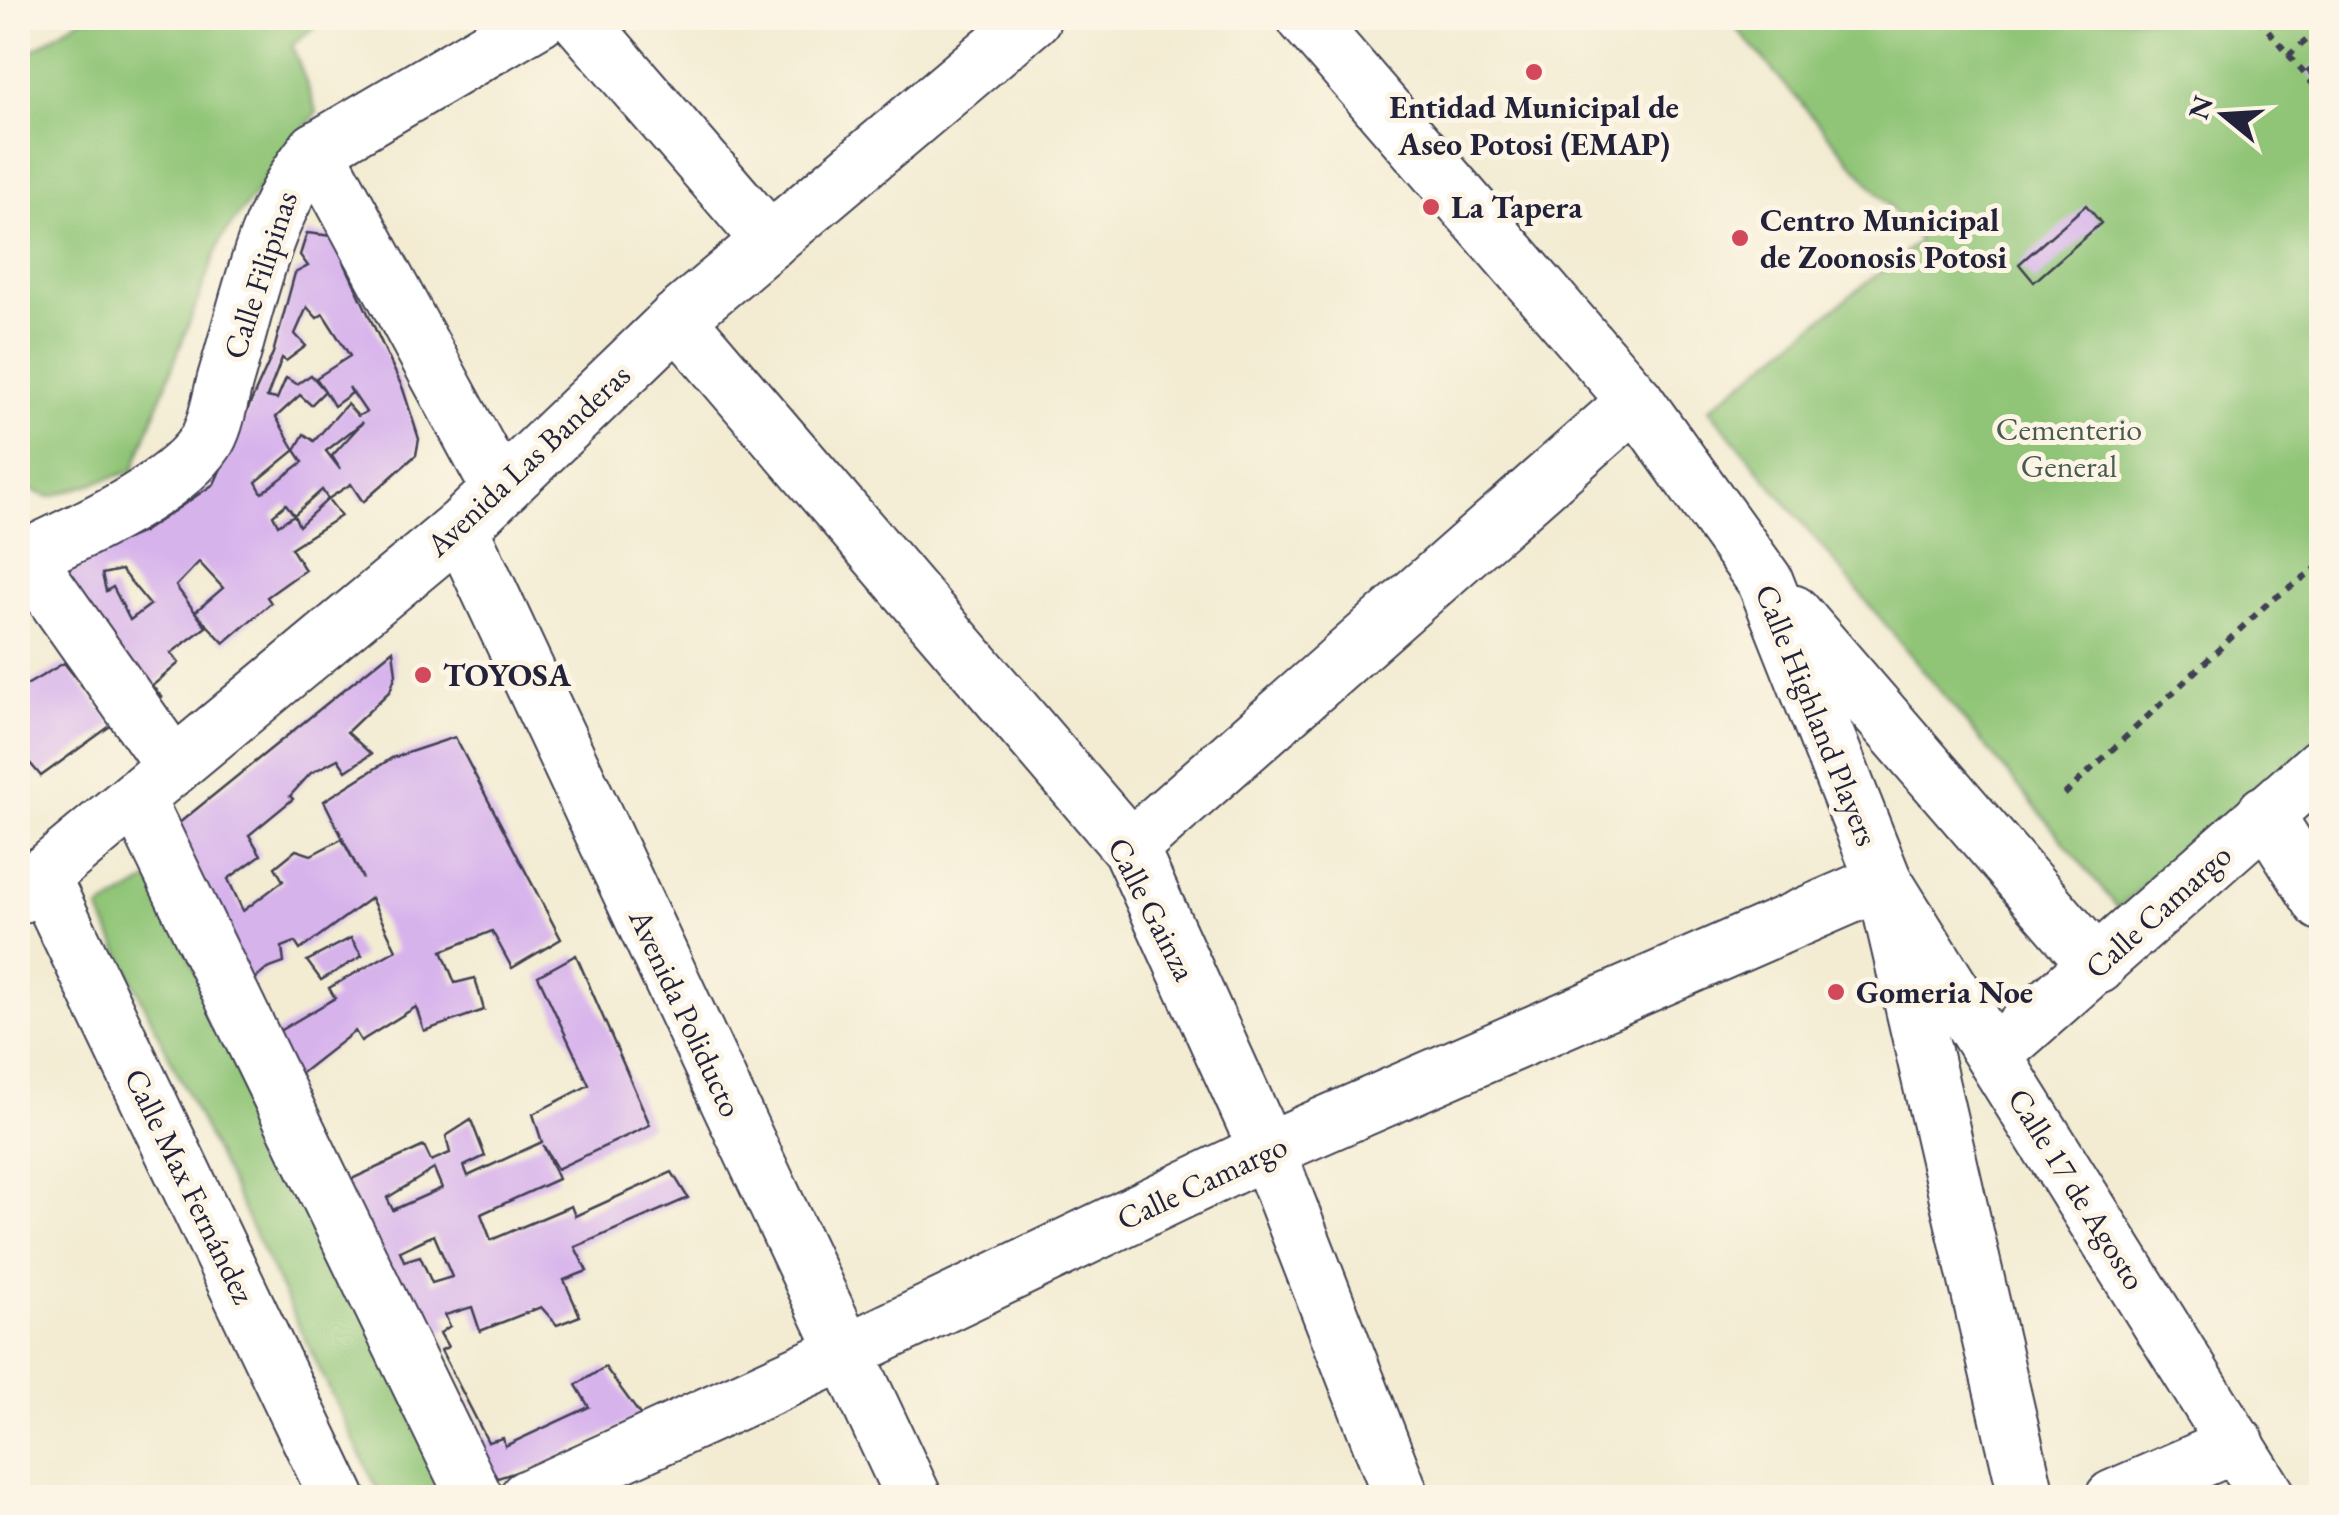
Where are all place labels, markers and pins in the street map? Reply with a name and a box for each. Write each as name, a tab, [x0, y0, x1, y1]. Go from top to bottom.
marker: Entidad Municipal de Aseo Potosi (EMAP)	[1523, 61, 1545, 83]
place label: Entidad Municipal de Aseo Potosi (EMAP)	[1389, 86, 1679, 165]
place label: La Tapera	[1451, 186, 1583, 228]
marker: La Tapera	[1420, 196, 1442, 218]
place label: Centro Municipal de Zoonosis Potosi	[1760, 199, 2008, 278]
marker: Centro Municipal de Zoonosis Potosi	[1729, 227, 1751, 249]
place label: TOYOSA	[443, 654, 572, 696]
marker: TOYOSA	[412, 664, 434, 686]
place label: Gomeria Noe	[1856, 971, 2033, 1013]
marker: Gomeria Noe	[1825, 981, 1847, 1003]

